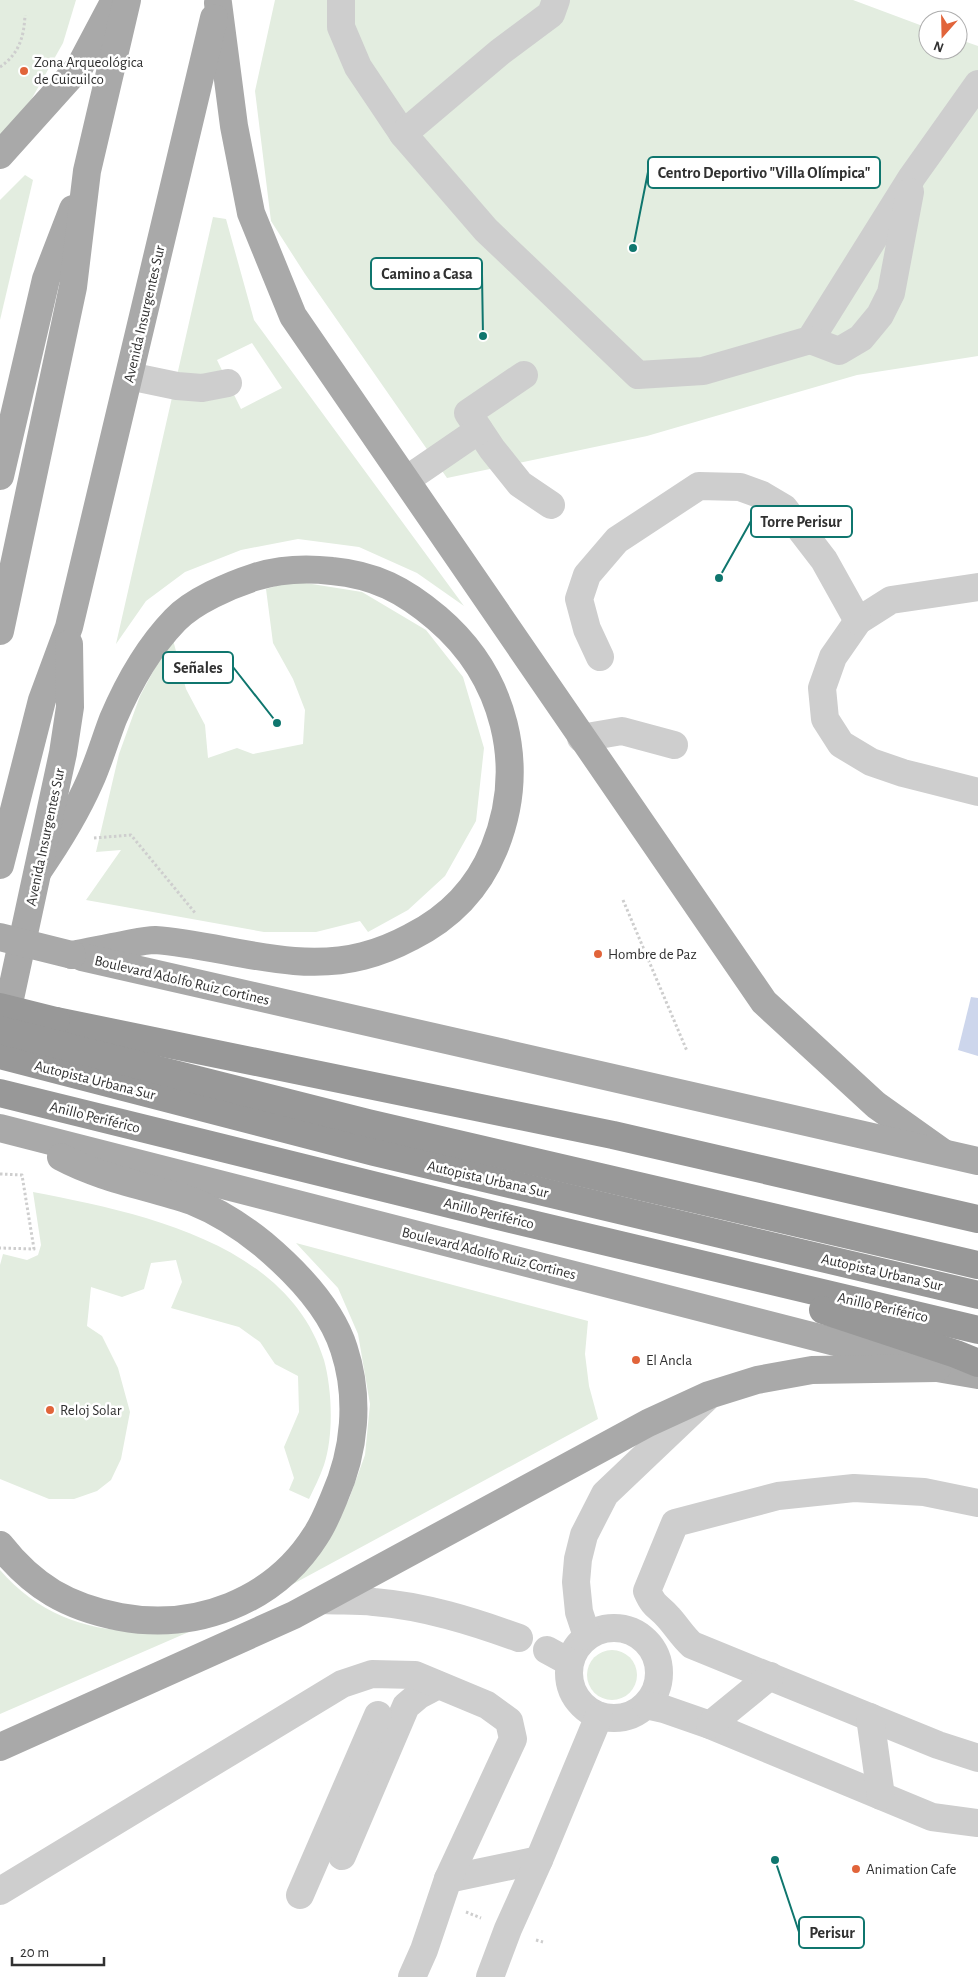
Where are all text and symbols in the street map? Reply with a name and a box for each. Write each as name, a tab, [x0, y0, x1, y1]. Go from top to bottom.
north arrow	[918, 10, 968, 60]
text: N	[932, 38, 946, 55]
place label: Zona Arqueológica de Cuicuilco	[34, 55, 143, 87]
marker: Zona Arqueológica de Cuicuilco	[18, 65, 30, 77]
callout: Centro Deportivo "Villa Olímpica"	[648, 157, 880, 188]
text: Centro Deportivo "Villa Olímpica"	[658, 165, 871, 181]
street label: Avenida Insurgentes Sur	[121, 244, 168, 384]
callout: Camino a Casa	[371, 258, 482, 289]
text: Camino a Casa	[381, 266, 473, 282]
callout: Torre Perisur	[751, 506, 852, 537]
text: Torre Perisur	[760, 514, 842, 530]
callout: Señales	[163, 652, 233, 683]
text: Señales	[173, 660, 223, 676]
street label: Avenida Insurgentes Sur	[24, 767, 67, 907]
place label: Hombre de Paz	[608, 947, 697, 962]
marker: Hombre de Paz	[592, 948, 604, 960]
street label: Boulevard Adolfo Ruiz Cortines	[93, 953, 271, 1008]
street label: Autopista Urbana Sur	[33, 1058, 157, 1103]
street label: Anillo Periférico	[48, 1099, 142, 1136]
street label: Autopista Urbana Sur	[426, 1158, 550, 1201]
street label: Anillo Periférico	[442, 1195, 536, 1232]
street label: Boulevard Adolfo Ruiz Cortines	[400, 1225, 578, 1282]
street label: Autopista Urbana Sur	[820, 1251, 944, 1294]
street label: Anillo Periférico	[836, 1290, 930, 1325]
place label: El Ancla	[646, 1353, 692, 1368]
marker: El Ancla	[630, 1354, 642, 1366]
place label: Reloj Solar	[60, 1403, 122, 1418]
marker: Reloj Solar	[44, 1404, 56, 1416]
place label: Animation Cafe	[866, 1862, 957, 1877]
marker: Animation Cafe	[850, 1863, 862, 1875]
callout: Perisur	[799, 1917, 864, 1948]
text: Perisur	[809, 1925, 855, 1941]
scale bar	[12, 1934, 105, 1966]
text: 20 m	[20, 1945, 49, 1960]

